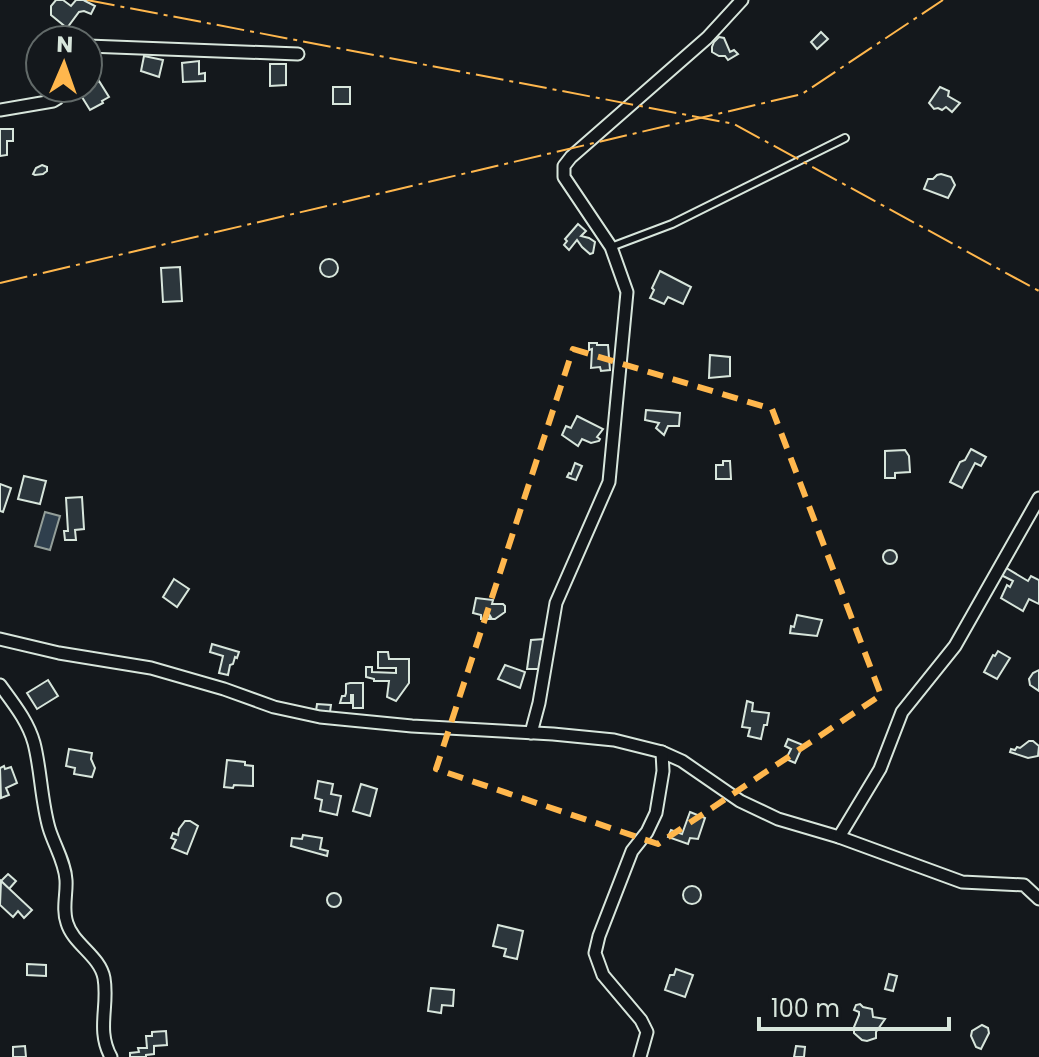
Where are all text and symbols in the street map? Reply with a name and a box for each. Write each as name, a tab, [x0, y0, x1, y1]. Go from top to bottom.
north arrow	[24, 24, 104, 104]
text: N	[56, 29, 73, 60]
scale bar	[759, 981, 949, 1031]
text: 100 m	[771, 992, 840, 1025]

